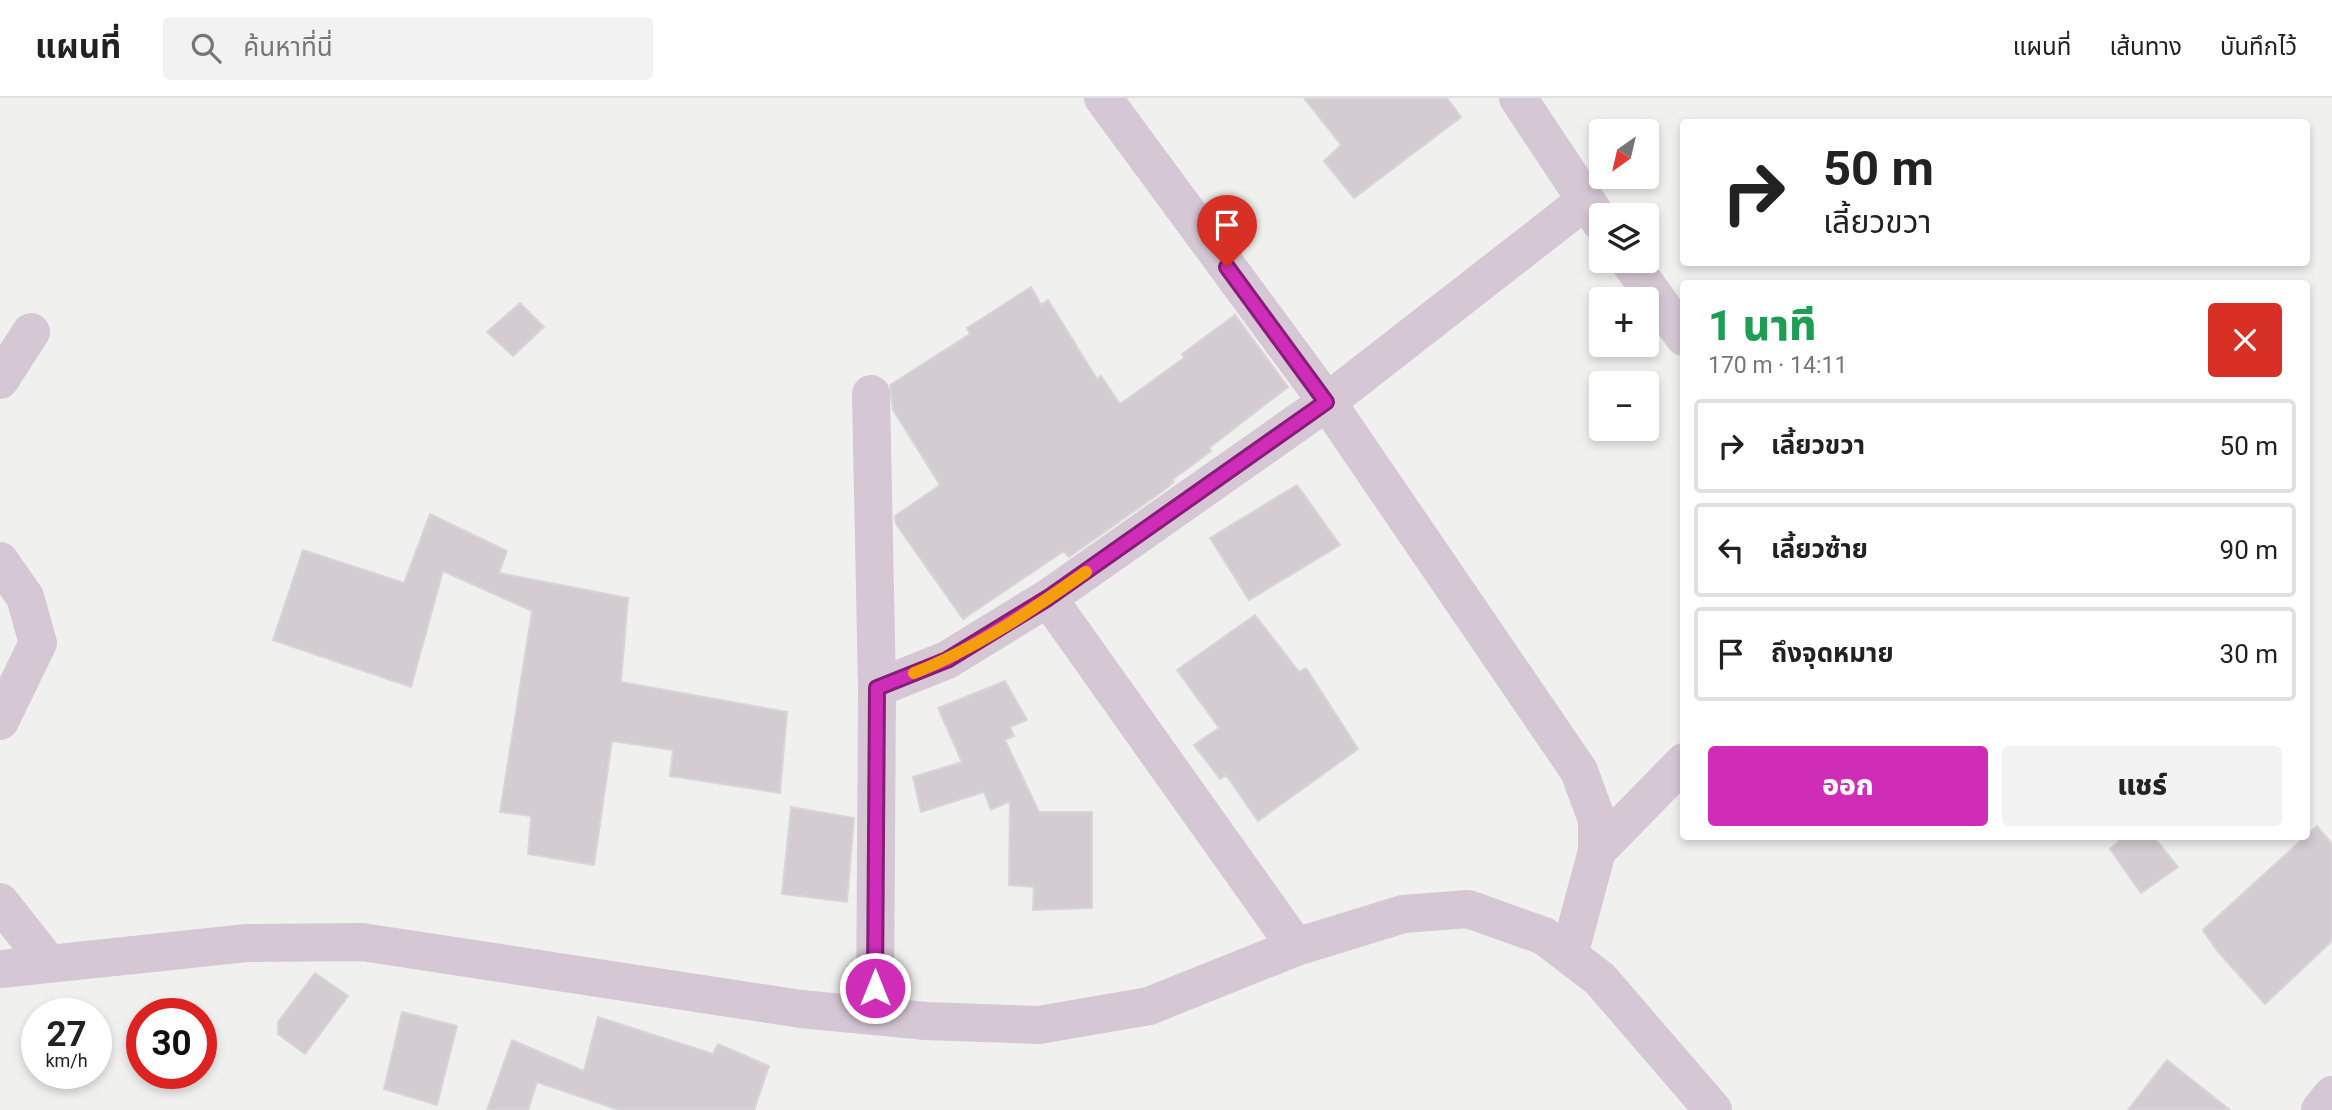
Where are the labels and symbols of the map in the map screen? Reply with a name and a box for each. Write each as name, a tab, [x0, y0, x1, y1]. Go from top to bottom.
north arrow	[1589, 119, 1659, 189]
pin	[1197, 195, 1257, 267]
position arrow	[838, 951, 912, 1025]
speed limit sign: 30	[126, 998, 217, 1089]

